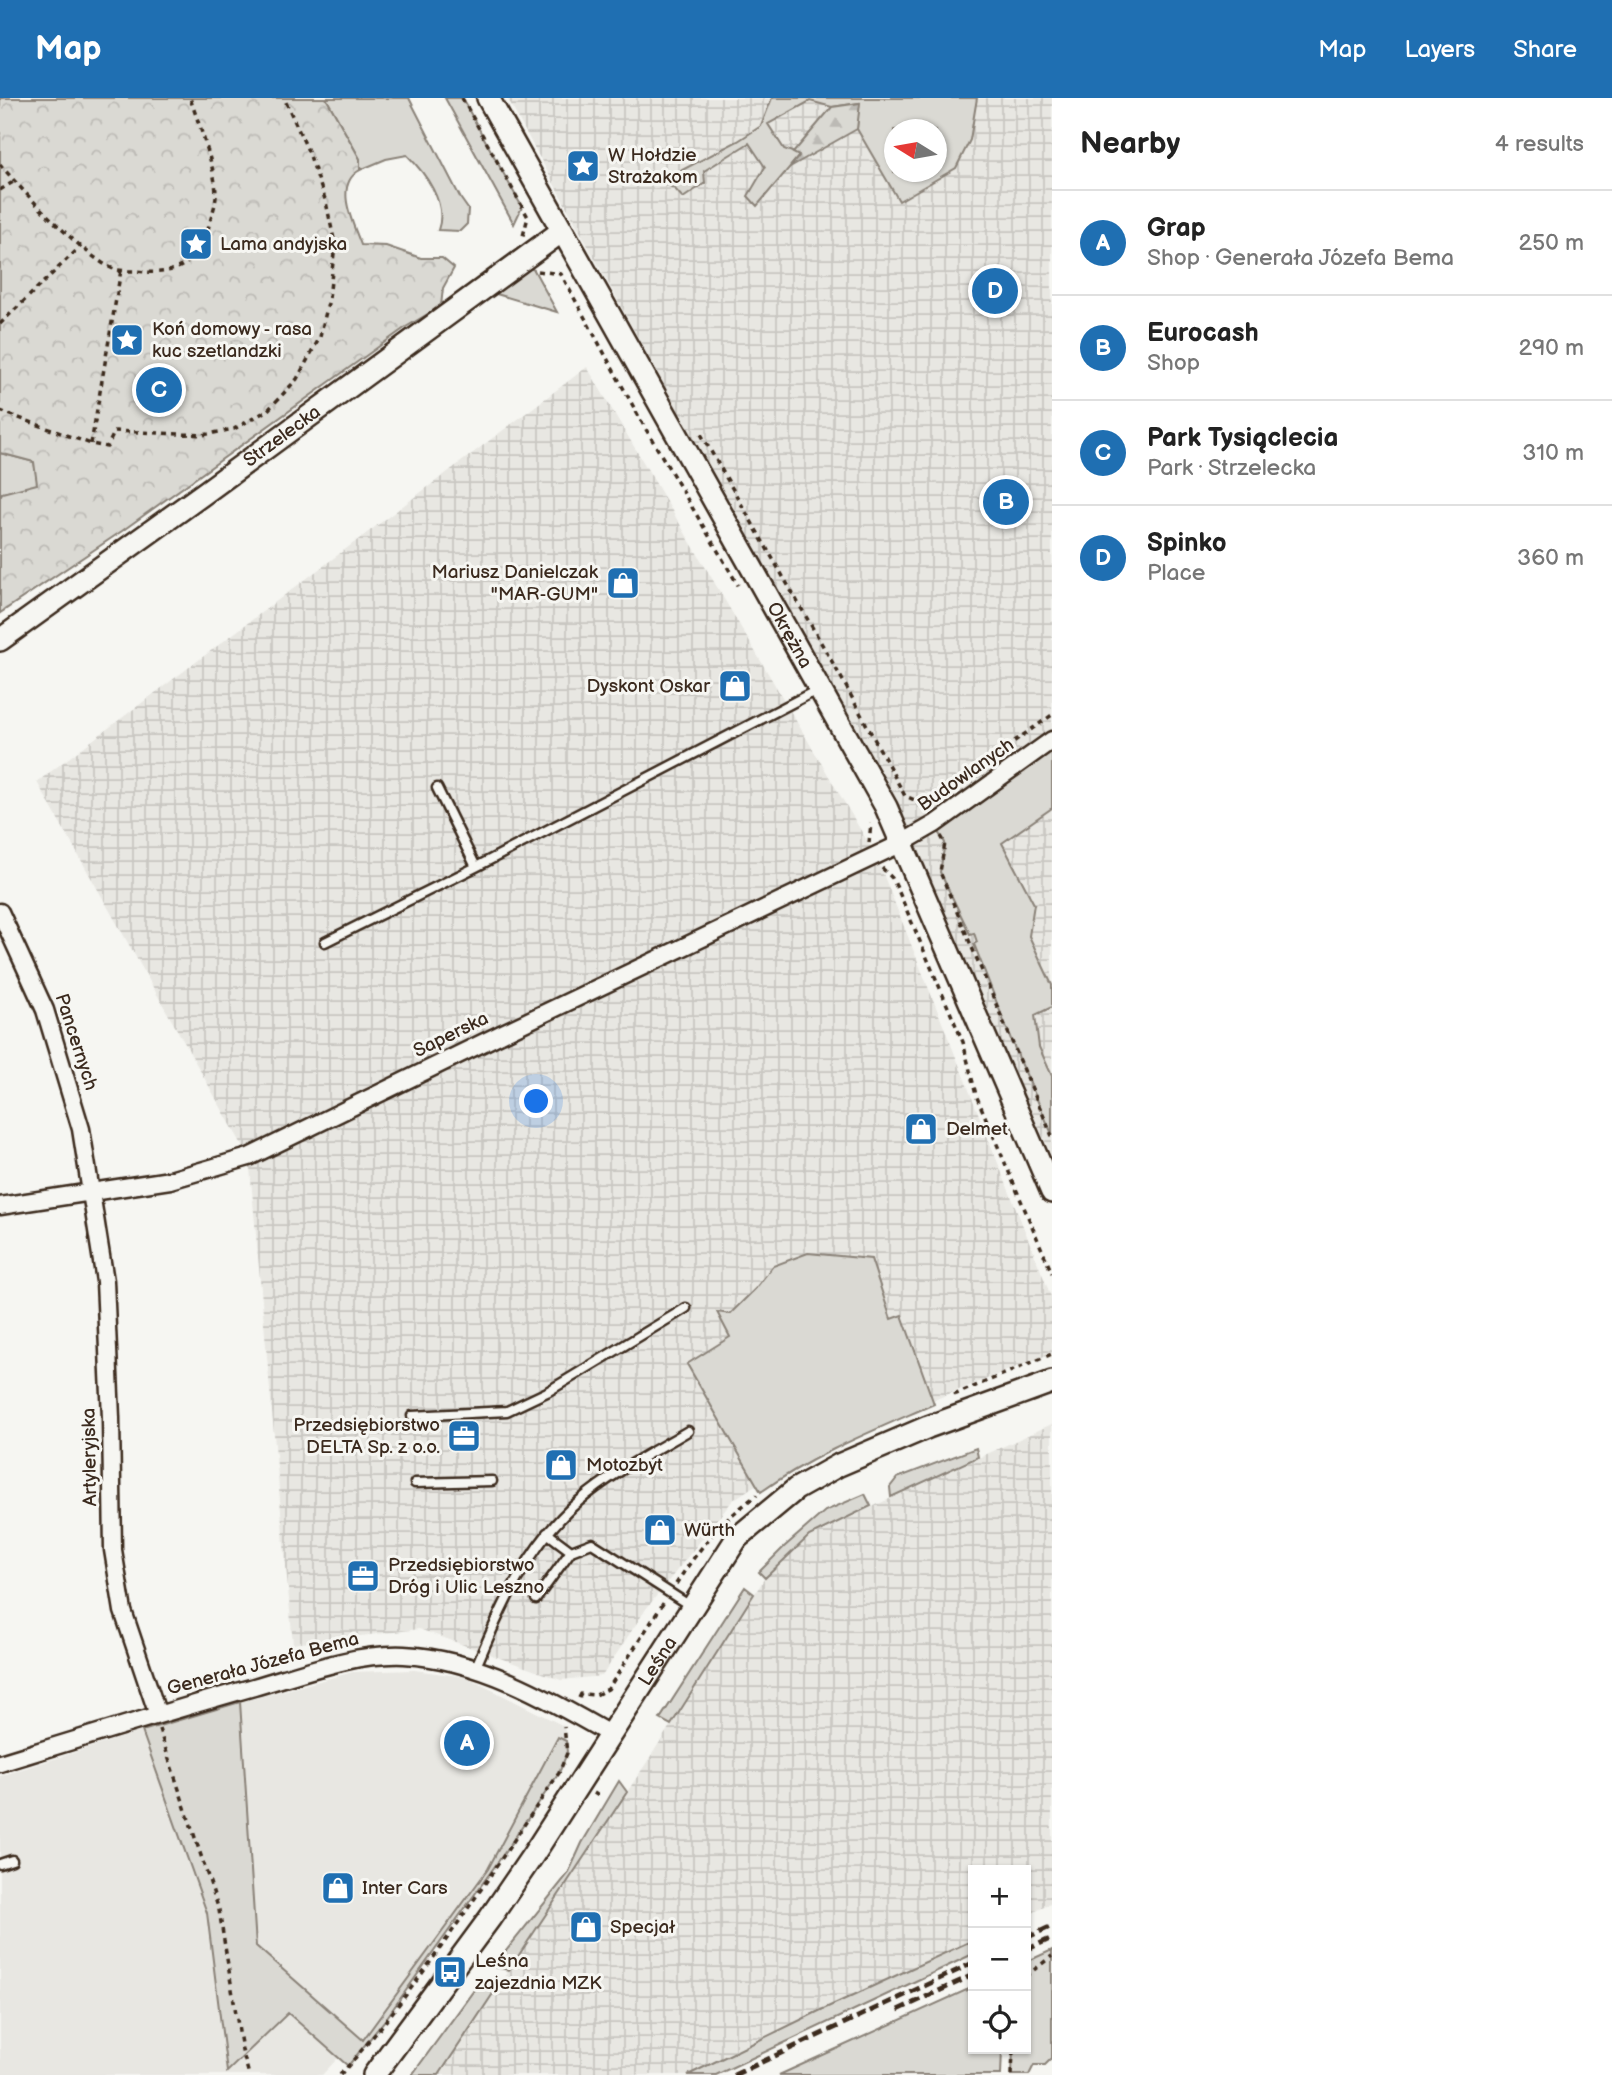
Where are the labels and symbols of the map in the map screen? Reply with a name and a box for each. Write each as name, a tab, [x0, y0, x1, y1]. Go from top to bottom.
north arrow	[884, 119, 947, 182]
place label: W Hołdzie Strażakom	[608, 144, 698, 189]
place icon: W Hołdzie Strażakom	[564, 147, 602, 185]
place icon: Lama andyjska	[177, 225, 215, 263]
place label: Lama andyjska	[220, 233, 347, 256]
pin: D	[972, 265, 1018, 317]
place label: Koń domowy - rasa kuc szetlandzki	[152, 318, 312, 363]
place icon: Koń domowy - rasa kuc szetlandzki	[108, 321, 146, 359]
pin: C	[136, 364, 182, 416]
street label: Strzelecka	[239, 400, 325, 472]
pin: B	[983, 476, 1029, 528]
place label: Mariusz Danielczak "MAR-GUM"	[431, 561, 599, 606]
shop icon: Mariusz Danielczak "MAR-GUM"	[604, 564, 642, 602]
street label: Okrężna	[762, 598, 817, 672]
shop icon: Dyskont Oskar	[716, 667, 754, 705]
place label: Dyskont Oskar	[586, 675, 711, 698]
street label: Budowlanych	[913, 733, 1019, 817]
street label: Pancernych	[50, 991, 102, 1093]
street label: Saperska	[410, 1007, 492, 1063]
your location	[519, 1084, 553, 1118]
shop icon: Delmet	[902, 1110, 940, 1148]
place label: Delmet	[946, 1118, 1008, 1141]
street label: Artyleryjska	[78, 1408, 102, 1506]
place label: Przedsiębiorstwo DELTA Sp. z o.o.	[293, 1414, 440, 1459]
office icon: Przedsiębiorstwo DELTA Sp. z o.o.	[445, 1417, 483, 1455]
shop icon: Motozbyt	[542, 1446, 580, 1484]
place label: Motozbyt	[586, 1454, 663, 1477]
shop icon: Würth	[641, 1511, 679, 1549]
place label: Würth	[684, 1519, 735, 1542]
place label: Przedsiębiorstwo Dróg i Ulic Leszno	[388, 1554, 544, 1599]
office icon: Przedsiębiorstwo Dróg i Ulic Leszno	[344, 1557, 382, 1595]
street label: Generała Józefa Bema	[165, 1627, 361, 1701]
street label: Leśna	[634, 1632, 682, 1690]
pin: A	[444, 1717, 490, 1769]
shop icon: Inter Cars	[319, 1869, 357, 1907]
place label: Inter Cars	[362, 1877, 448, 1900]
shop icon: Specjał	[567, 1908, 605, 1946]
place label: Specjał	[610, 1916, 675, 1939]
place label: Leśna zajezdnia MZK	[475, 1950, 602, 1995]
bus stop icon: Leśna zajezdnia MZK	[431, 1953, 469, 1991]

